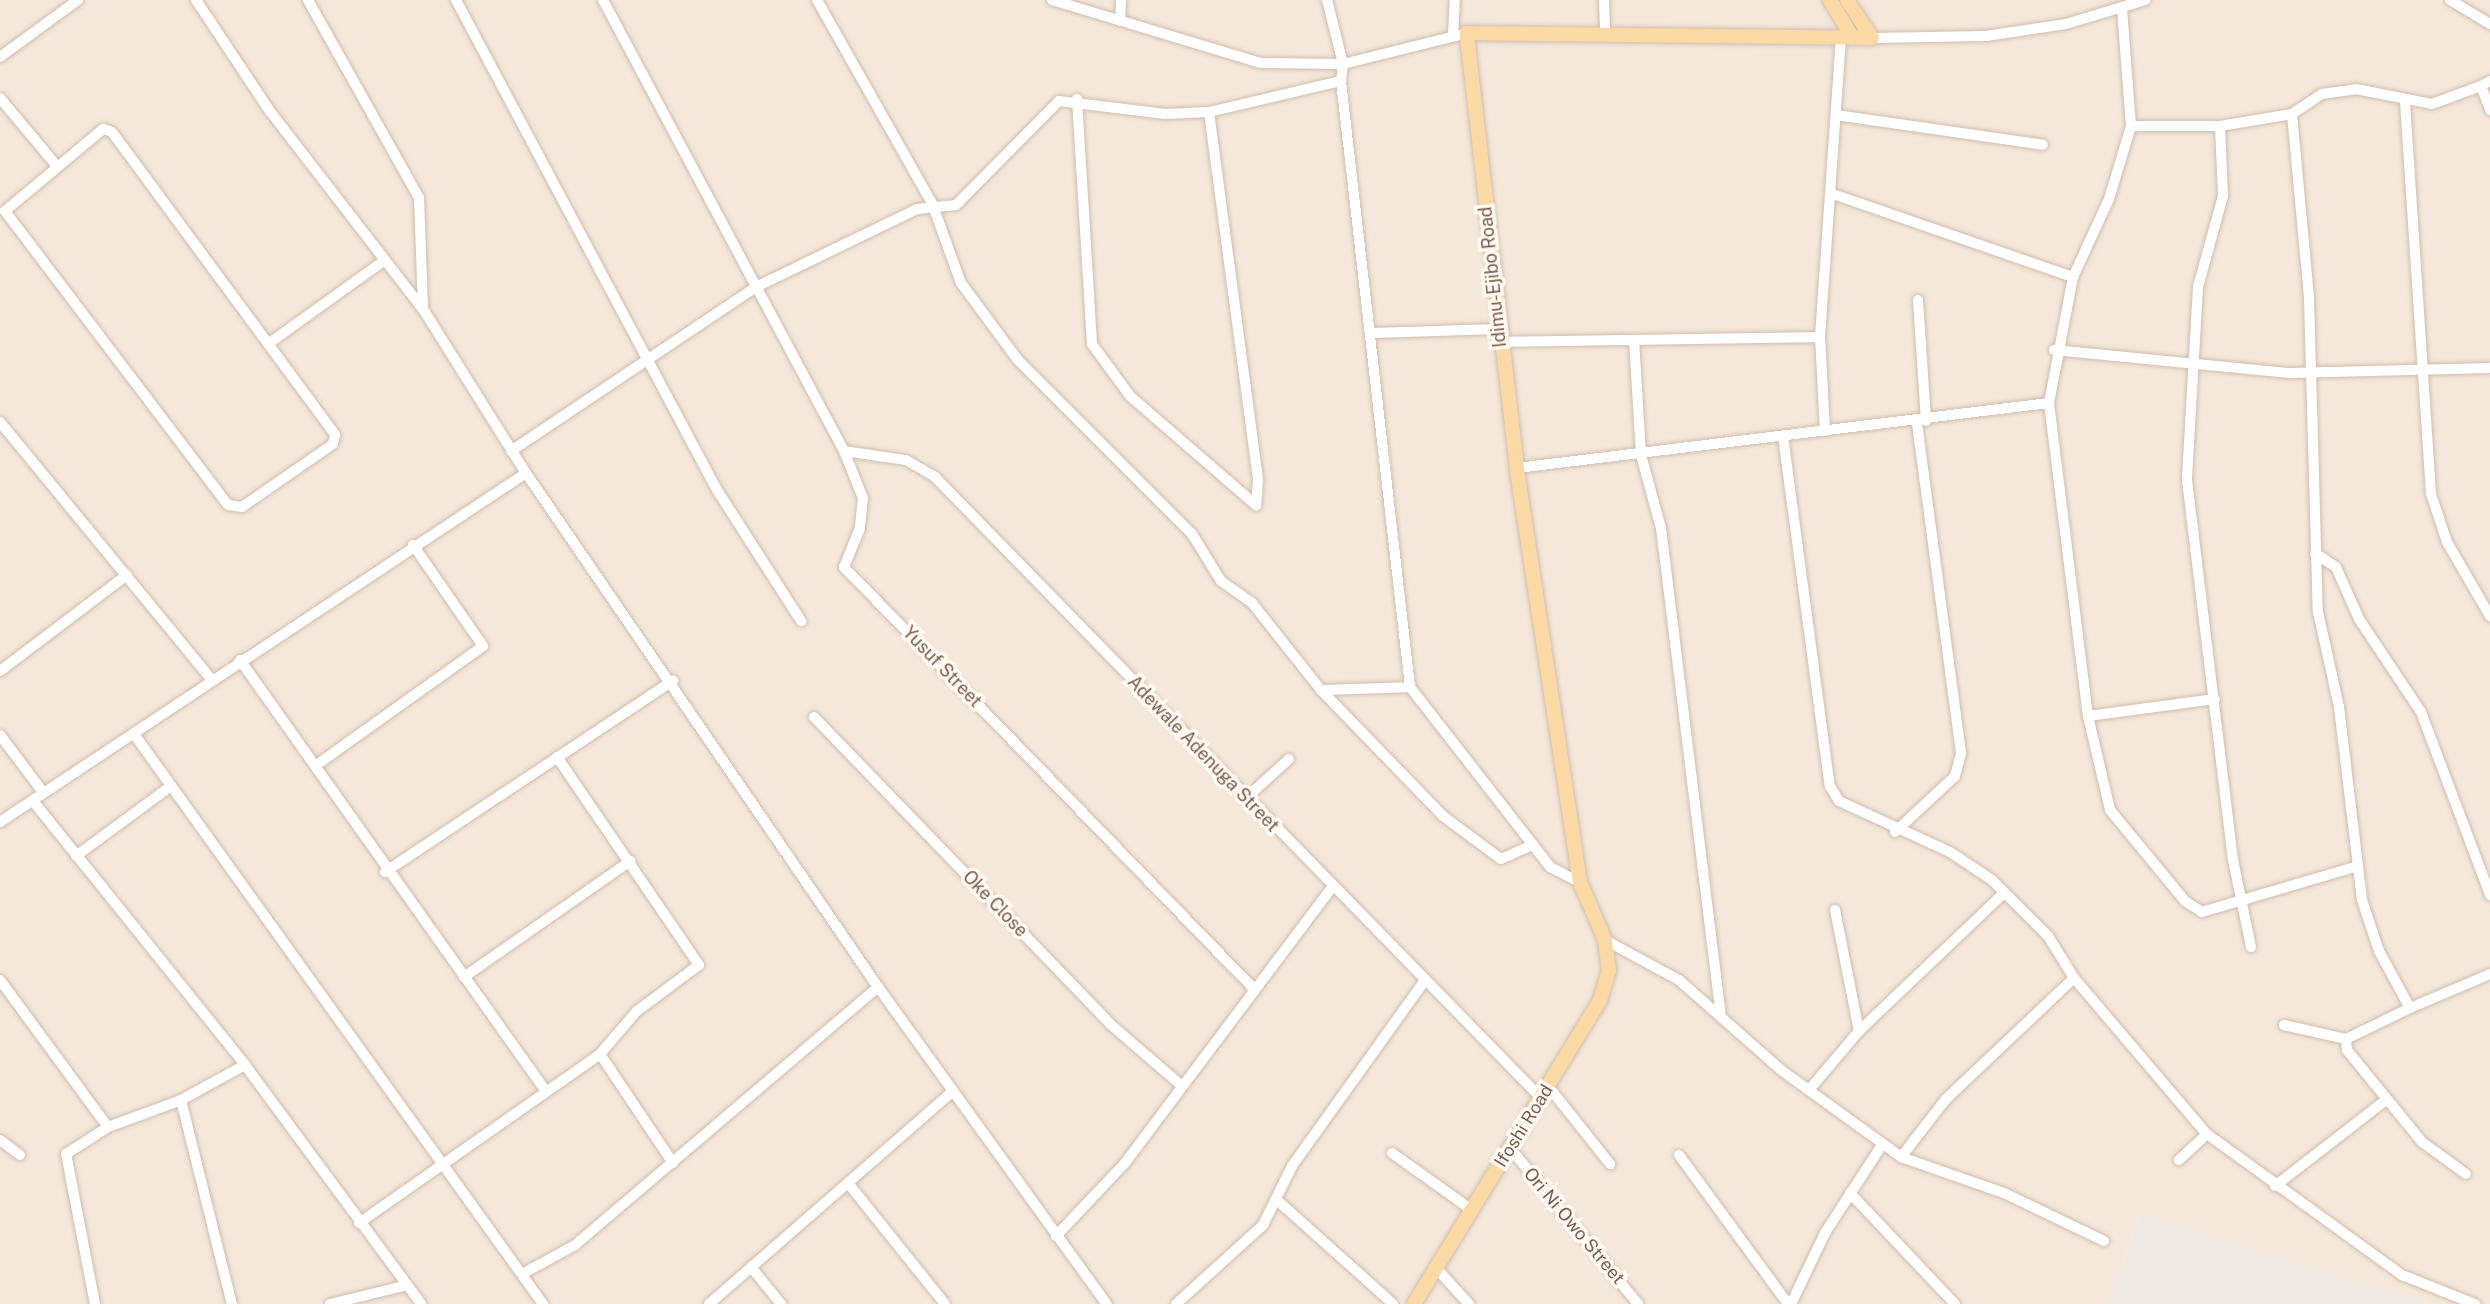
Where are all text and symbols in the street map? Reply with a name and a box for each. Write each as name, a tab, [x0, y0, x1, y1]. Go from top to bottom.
street label: Idimu-Ejibo Road	[1475, 205, 1511, 349]
street label: Yusuf Street	[898, 622, 986, 712]
street label: Adewale Adenuga Street	[1123, 671, 1283, 837]
street label: Oke Close	[958, 866, 1032, 942]
street label: Ifoshi Road	[1490, 1081, 1558, 1171]
street label: Ori Ni Owo Street	[1519, 1163, 1629, 1289]

